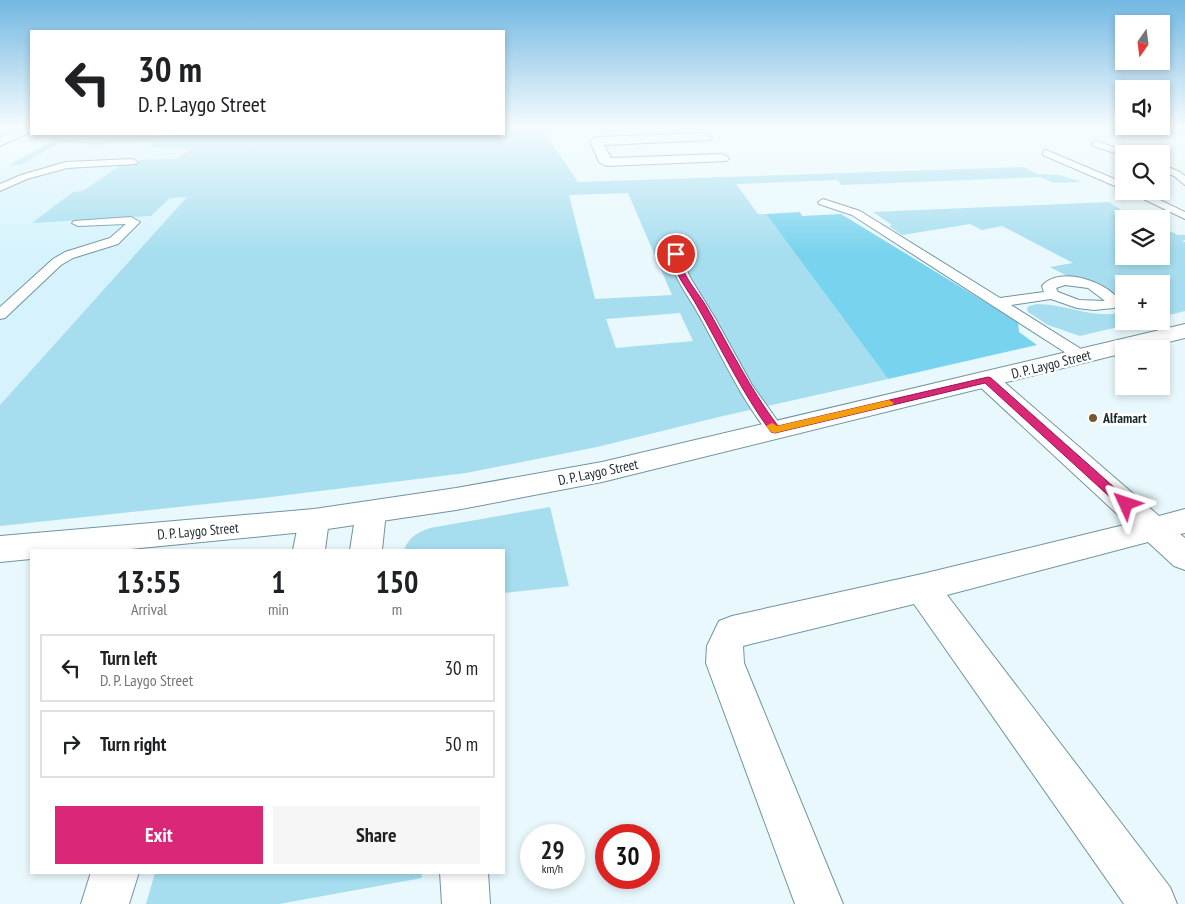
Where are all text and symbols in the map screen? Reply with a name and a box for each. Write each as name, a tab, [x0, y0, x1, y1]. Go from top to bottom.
north arrow	[1115, 15, 1170, 70]
map controls	[1115, 15, 1170, 395]
text: 30 m	[138, 46, 202, 92]
icon: left	[55, 50, 120, 115]
button: sound	[1115, 80, 1170, 135]
text: D. P. Laygo Street	[138, 90, 266, 118]
button: search	[1115, 145, 1170, 200]
button: layers	[1115, 210, 1170, 265]
pin	[655, 233, 697, 275]
icon: arrive	[662, 240, 690, 268]
button: +	[1115, 275, 1170, 330]
button: −	[1115, 340, 1170, 395]
street label: D. P. Laygo Street	[1009, 345, 1093, 383]
place label: Alfamart	[1102, 409, 1147, 427]
marker: Alfamart	[1087, 412, 1099, 424]
street label: D. P. Laygo Street	[556, 455, 640, 489]
position arrow	[1099, 477, 1151, 529]
street label: D. P. Laygo Street	[157, 518, 240, 544]
text: 13:55	[117, 562, 181, 601]
text: 1	[271, 562, 286, 601]
text: 150	[375, 562, 418, 601]
text: Arrival	[131, 599, 167, 619]
text: min	[268, 599, 289, 619]
text: m	[392, 599, 402, 619]
text: Turn left	[100, 646, 157, 670]
icon: left	[57, 654, 85, 682]
text: 30 m	[445, 656, 478, 680]
text: D. P. Laygo Street	[100, 670, 193, 690]
icon: right	[57, 730, 85, 758]
text: Turn right	[100, 732, 166, 756]
text: 50 m	[445, 732, 478, 756]
button: Exit	[55, 806, 263, 864]
button: Share	[273, 806, 480, 864]
speed limit sign: 30	[595, 824, 660, 889]
text: 29	[541, 834, 564, 866]
text: km/h	[542, 861, 563, 876]

